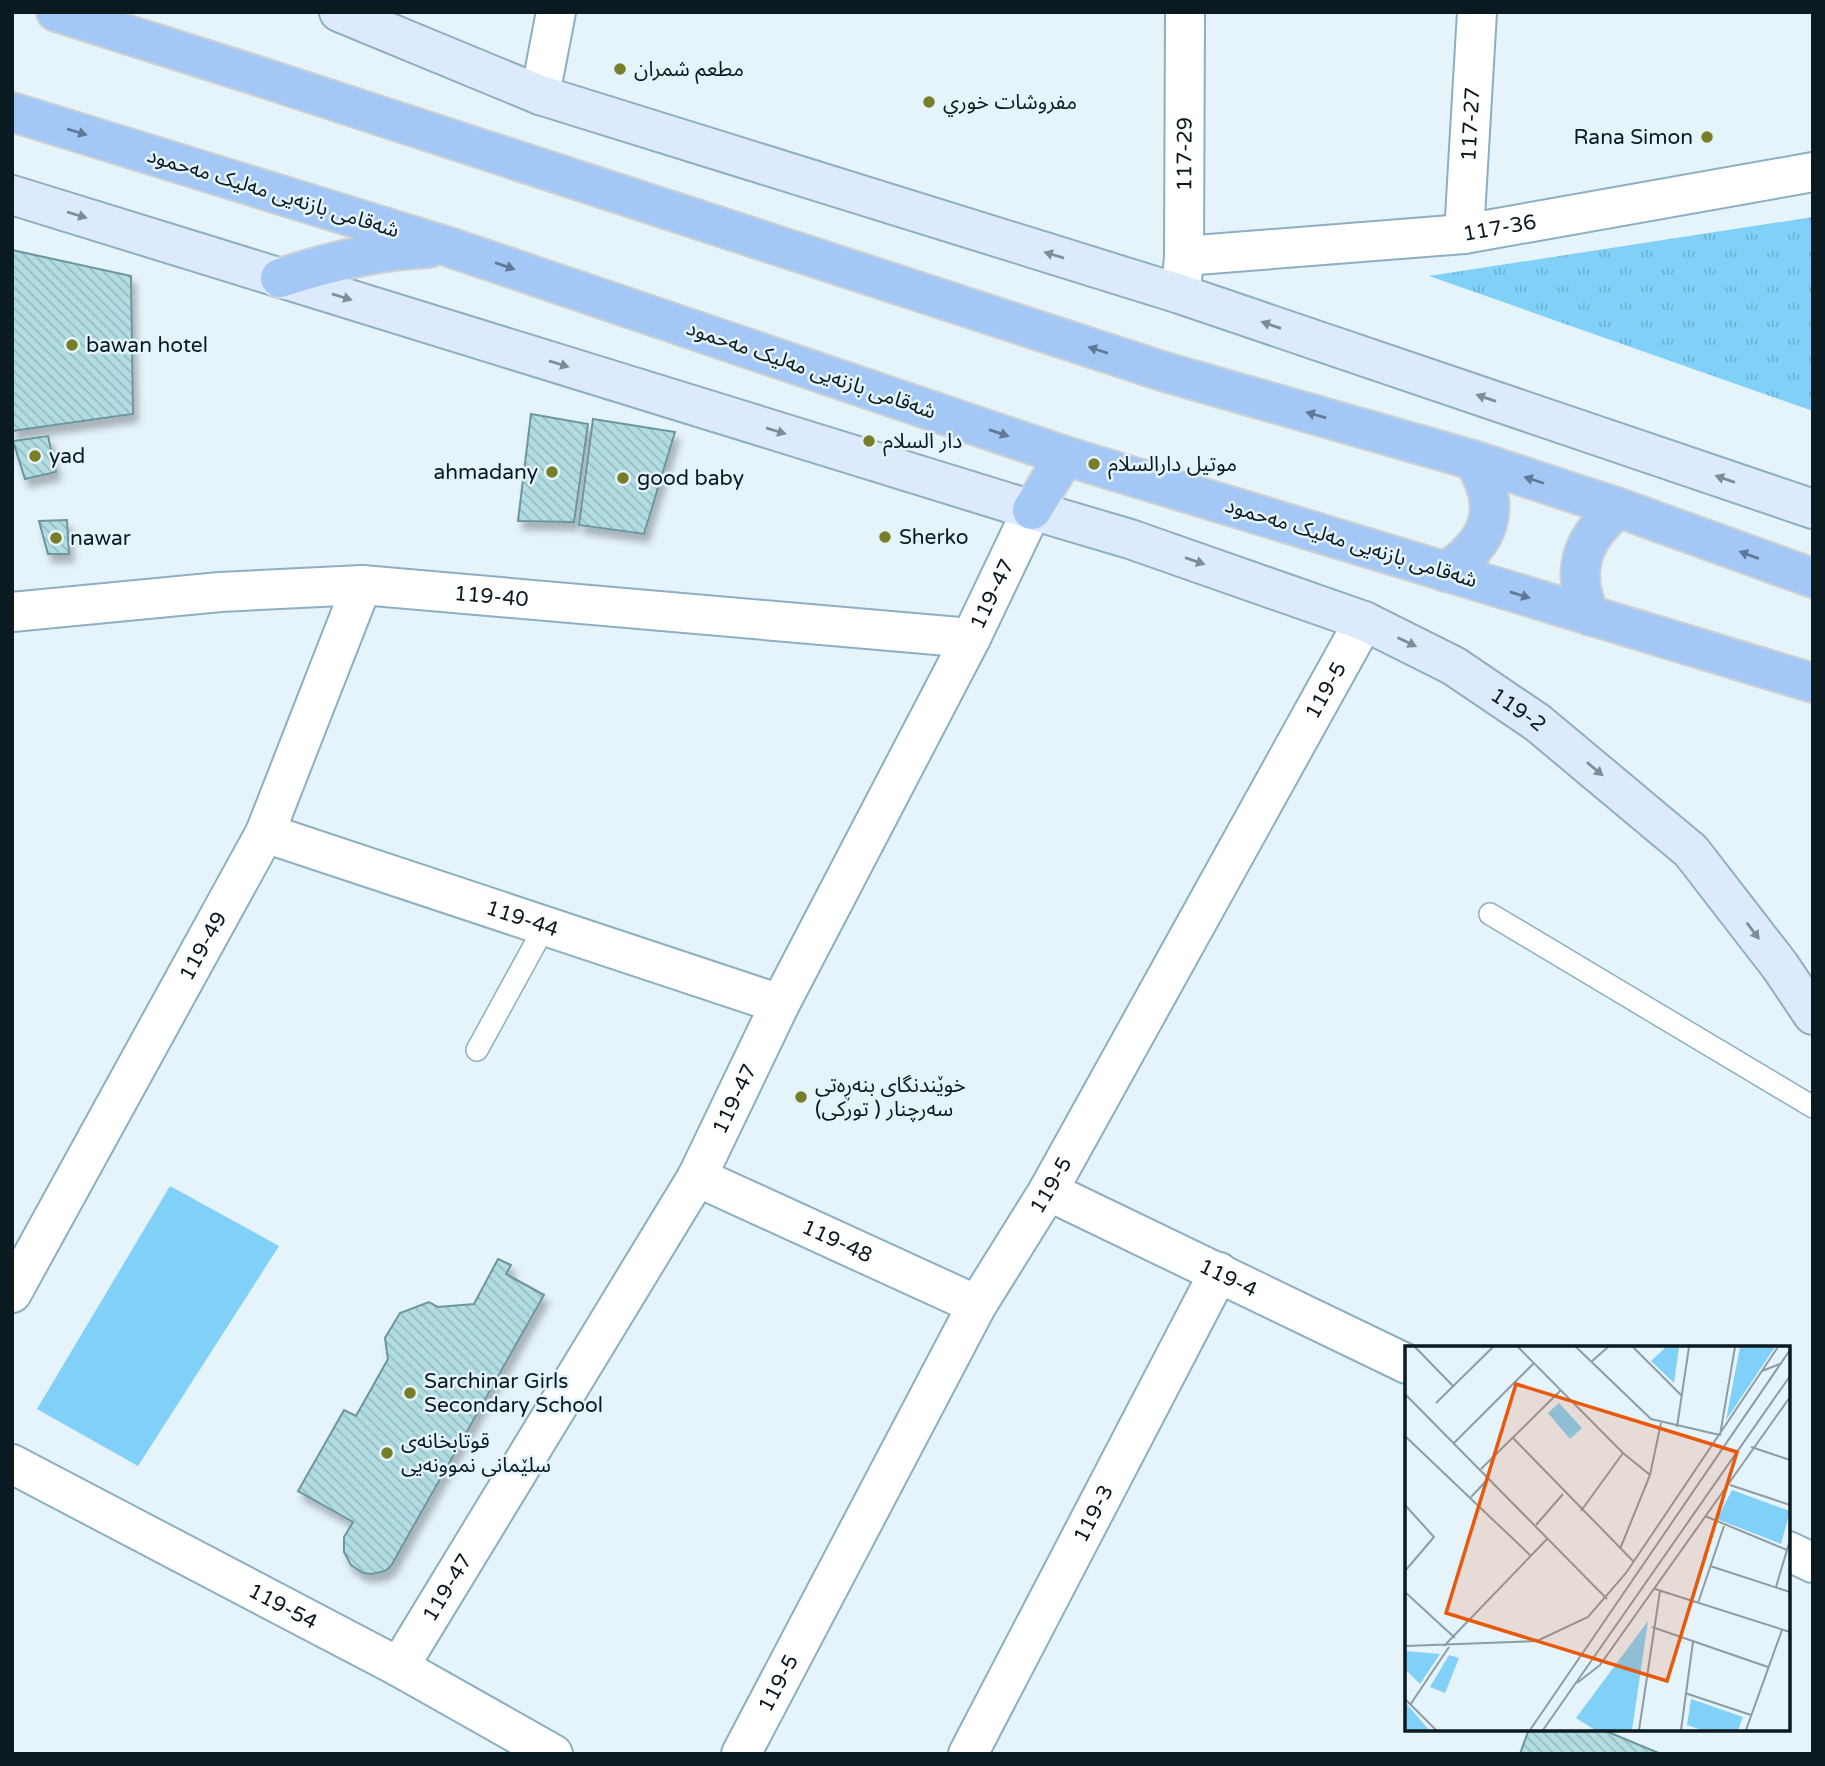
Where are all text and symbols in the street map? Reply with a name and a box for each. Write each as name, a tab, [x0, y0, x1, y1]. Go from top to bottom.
place label: مطعم شمران	[634, 57, 744, 84]
marker: مطعم شمران	[612, 61, 628, 77]
street label: 117-27	[1456, 86, 1485, 162]
place label: مفروشات خوري	[943, 90, 1077, 117]
marker: مفروشات خوري	[921, 94, 937, 110]
street label: 117-29	[1172, 117, 1197, 191]
place label: Rana Simon	[1573, 125, 1693, 150]
one-way arrow	[67, 128, 88, 138]
marker: Rana Simon	[1699, 129, 1715, 145]
street label: شەقامی بازنەیی مەلیک مەحمود	[144, 143, 402, 243]
street label: 117-36	[1461, 209, 1538, 246]
one-way arrow	[67, 211, 88, 221]
one-way arrow	[1044, 249, 1065, 260]
one-way arrow	[494, 261, 515, 272]
one-way arrow	[331, 292, 352, 302]
street label: شەقامی بازنەیی مەلیک مەحمود	[683, 316, 939, 424]
one-way arrow	[1260, 319, 1281, 330]
place label: bawan hotel	[86, 333, 208, 358]
marker: bawan hotel	[64, 337, 80, 353]
one-way arrow	[1087, 344, 1108, 355]
one-way arrow	[549, 359, 570, 370]
one-way arrow	[1476, 392, 1497, 403]
one-way arrow	[1305, 409, 1326, 419]
one-way arrow	[766, 427, 787, 437]
place label: دار السلام	[883, 429, 962, 457]
one-way arrow	[988, 429, 1009, 439]
marker: دار السلام	[861, 433, 877, 449]
place label: yad	[49, 444, 85, 469]
marker: yad	[27, 448, 43, 464]
place label: موتيل دارالسلام	[1108, 452, 1237, 480]
marker: موتيل دارالسلام	[1086, 456, 1102, 472]
place label: ahmadany	[433, 460, 538, 485]
marker: ahmadany	[544, 464, 560, 480]
place label: good baby	[637, 466, 744, 491]
marker: good baby	[615, 470, 631, 486]
one-way arrow	[1714, 473, 1735, 484]
one-way arrow	[1523, 474, 1544, 485]
street label: شەقامی بازنەیی مەلیک مەحمود	[1222, 493, 1480, 593]
place label: Sherko	[899, 525, 969, 550]
place label: nawar	[70, 526, 131, 551]
marker: Sherko	[877, 529, 893, 545]
marker: nawar	[48, 530, 64, 546]
one-way arrow	[1738, 549, 1759, 560]
street label: 119-47	[965, 555, 1019, 633]
one-way arrow	[1184, 556, 1205, 567]
street label: 119-40	[453, 581, 530, 612]
one-way arrow	[1510, 590, 1531, 600]
one-way arrow	[1397, 637, 1417, 648]
street label: 119-5	[1300, 657, 1351, 723]
street label: 119-2	[1486, 682, 1551, 737]
one-way arrow	[1586, 761, 1603, 776]
street label: 119-44	[483, 895, 562, 942]
street label: 119-49	[174, 907, 232, 985]
one-way arrow	[1746, 922, 1760, 940]
street label: 119-47	[707, 1060, 762, 1138]
place label: خوێندنگای بنەڕەتی سەرچنار ( تورکی)	[815, 1073, 966, 1122]
marker: خوێندنگای بنەڕەتی سەرچنار ( تورکی)	[793, 1089, 809, 1105]
street label: 119-5	[1025, 1152, 1077, 1218]
street label: 119-48	[798, 1214, 876, 1268]
street label: 119-4	[1195, 1253, 1261, 1302]
inset map	[1405, 1346, 1790, 1731]
place label: Sarchinar Girls Secondary School	[424, 1369, 603, 1418]
marker: Sarchinar Girls Secondary School	[402, 1385, 418, 1401]
place label: قوتابخانەی سلێمانی نموونەیی	[401, 1429, 551, 1478]
marker: قوتابخانەی سلێمانی نموونەیی	[379, 1445, 395, 1461]
street label: 119-3	[1068, 1481, 1118, 1547]
street label: 119-47	[417, 1549, 477, 1626]
street label: 119-54	[244, 1578, 322, 1635]
street label: 119-5	[753, 1650, 804, 1716]

